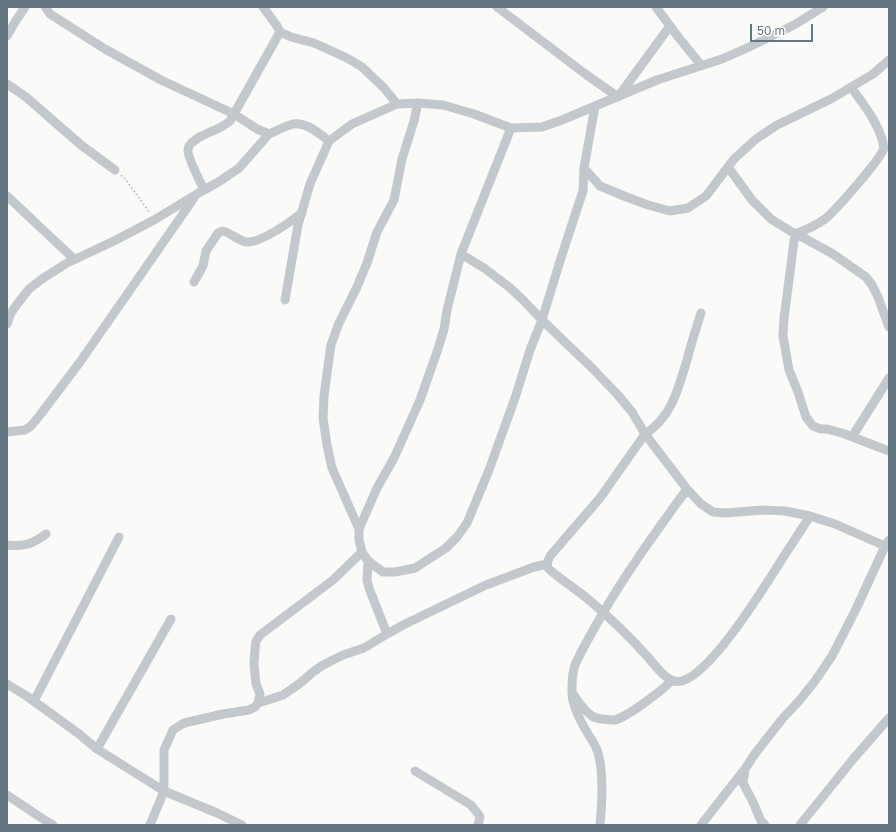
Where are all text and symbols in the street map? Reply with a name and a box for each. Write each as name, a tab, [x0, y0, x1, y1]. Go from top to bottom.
scale bar	[752, 16, 815, 42]
text: 50 m	[757, 23, 785, 38]

